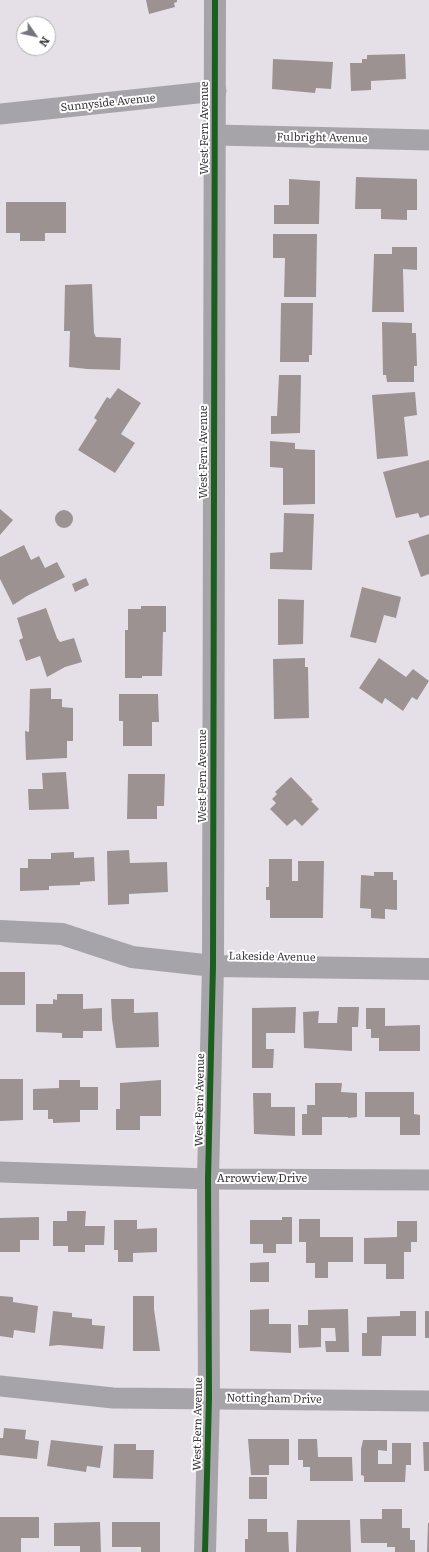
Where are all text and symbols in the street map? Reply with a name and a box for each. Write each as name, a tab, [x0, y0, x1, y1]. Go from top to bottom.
north arrow	[16, 16, 56, 56]
text: N	[36, 34, 54, 50]
street label: West Fern Avenue	[198, 81, 212, 175]
street label: Sunnyside Avenue	[60, 91, 156, 115]
street label: Fulbright Avenue	[276, 131, 368, 145]
street label: West Fern Avenue	[197, 405, 211, 499]
street label: West Fern Avenue	[196, 729, 210, 823]
street label: Lakeside Avenue	[228, 950, 316, 964]
street label: West Fern Avenue	[193, 1053, 207, 1147]
street label: Arrowview Drive	[217, 1172, 307, 1186]
street label: West Fern Avenue	[191, 1377, 205, 1471]
street label: Nottingham Drive	[226, 1392, 322, 1406]

